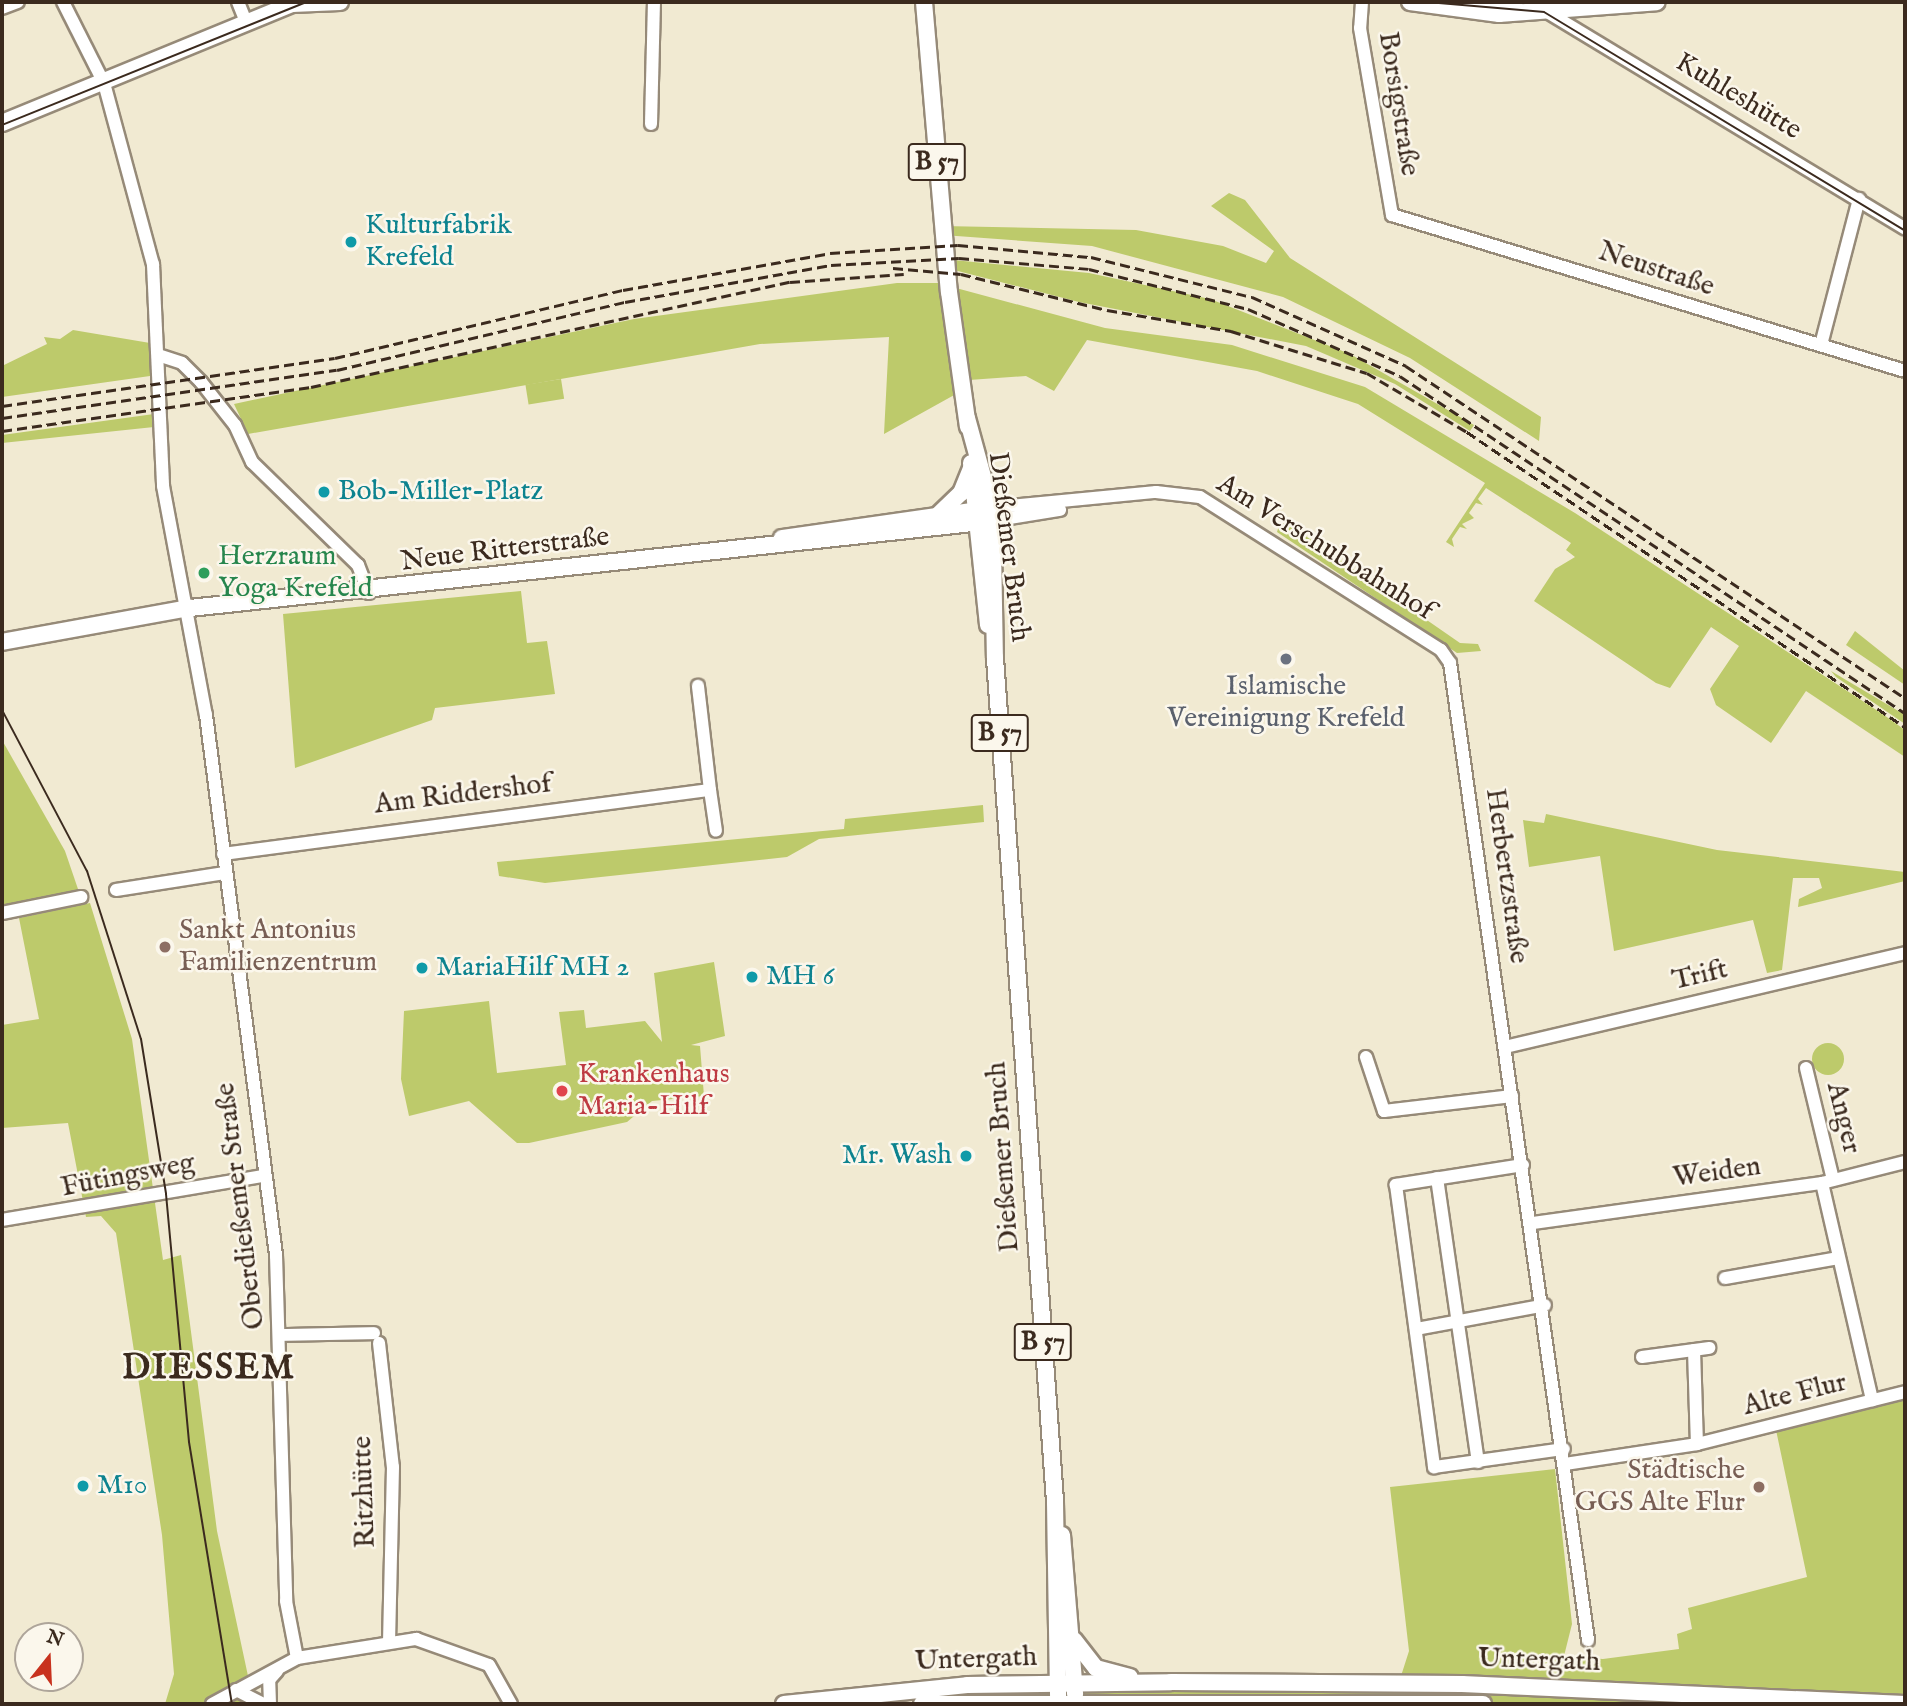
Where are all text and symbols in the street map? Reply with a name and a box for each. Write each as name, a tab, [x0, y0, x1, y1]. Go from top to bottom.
street label: Borsigstraße	[1370, 30, 1426, 178]
street label: Kuhleshütte	[1669, 46, 1807, 148]
road number: B 57	[907, 140, 967, 184]
place label: Kulturfabrik Krefeld	[365, 209, 512, 275]
marker: Kulturfabrik Krefeld	[343, 234, 359, 250]
street label: Neustraße	[1594, 235, 1718, 305]
street label: Dießemer Bruch	[980, 450, 1036, 644]
street label: Am Verschubbahnhof	[1210, 468, 1440, 628]
place label: Bob-Miller-Platz	[338, 475, 543, 509]
marker: Bob-Miller-Platz	[316, 484, 332, 500]
street label: Neue Ritterstraße	[399, 521, 611, 579]
place label: Herzraum Yoga Krefeld	[218, 540, 373, 606]
marker: Herzraum Yoga Krefeld	[196, 565, 212, 581]
marker: Islamische Vereinigung Krefeld	[1278, 651, 1294, 667]
place label: Islamische Vereinigung Krefeld	[1167, 670, 1405, 736]
road number: B 57	[970, 710, 1030, 755]
street label: Am Riddershof	[373, 767, 553, 823]
street label: Herbertzstraße	[1477, 786, 1535, 966]
place label: Sankt Antonius Familienzentrum	[179, 914, 377, 980]
marker: Sankt Antonius Familienzentrum	[157, 939, 173, 955]
place label: MariaHilf MH 2	[436, 951, 629, 985]
street label: Trift	[1669, 953, 1731, 999]
marker: MariaHilf MH 2	[414, 960, 430, 976]
place label: MH 6	[766, 960, 834, 994]
marker: MH 6	[744, 969, 760, 985]
place label: Krankenhaus Maria-Hilf	[578, 1058, 729, 1124]
street label: Dießemer Bruch	[981, 1061, 1027, 1253]
street label: Anger	[1818, 1079, 1868, 1157]
street label: Oberdießemer Straße	[209, 1081, 273, 1331]
marker: Krankenhaus Maria-Hilf	[552, 1081, 572, 1101]
place label: Mr. Wash	[842, 1139, 952, 1173]
street label: Fütingsweg	[58, 1147, 198, 1205]
marker: Mr. Wash	[958, 1148, 974, 1164]
street label: Weiden	[1671, 1150, 1763, 1196]
road number: B 57	[1013, 1320, 1073, 1364]
district label: DIESSEM	[123, 1348, 295, 1390]
street label: Alte Flur	[1740, 1366, 1850, 1424]
street label: Ritzhütte	[346, 1435, 384, 1549]
place label: Städtische GGS Alte Flur	[1575, 1454, 1745, 1520]
place label: M10	[97, 1469, 147, 1503]
marker: M10	[75, 1478, 91, 1494]
marker: Städtische GGS Alte Flur	[1751, 1479, 1767, 1495]
north arrow	[14, 1622, 84, 1692]
text: N	[43, 1625, 66, 1653]
street label: Untergath	[914, 1641, 1038, 1679]
street label: Untergath	[1477, 1642, 1601, 1680]

